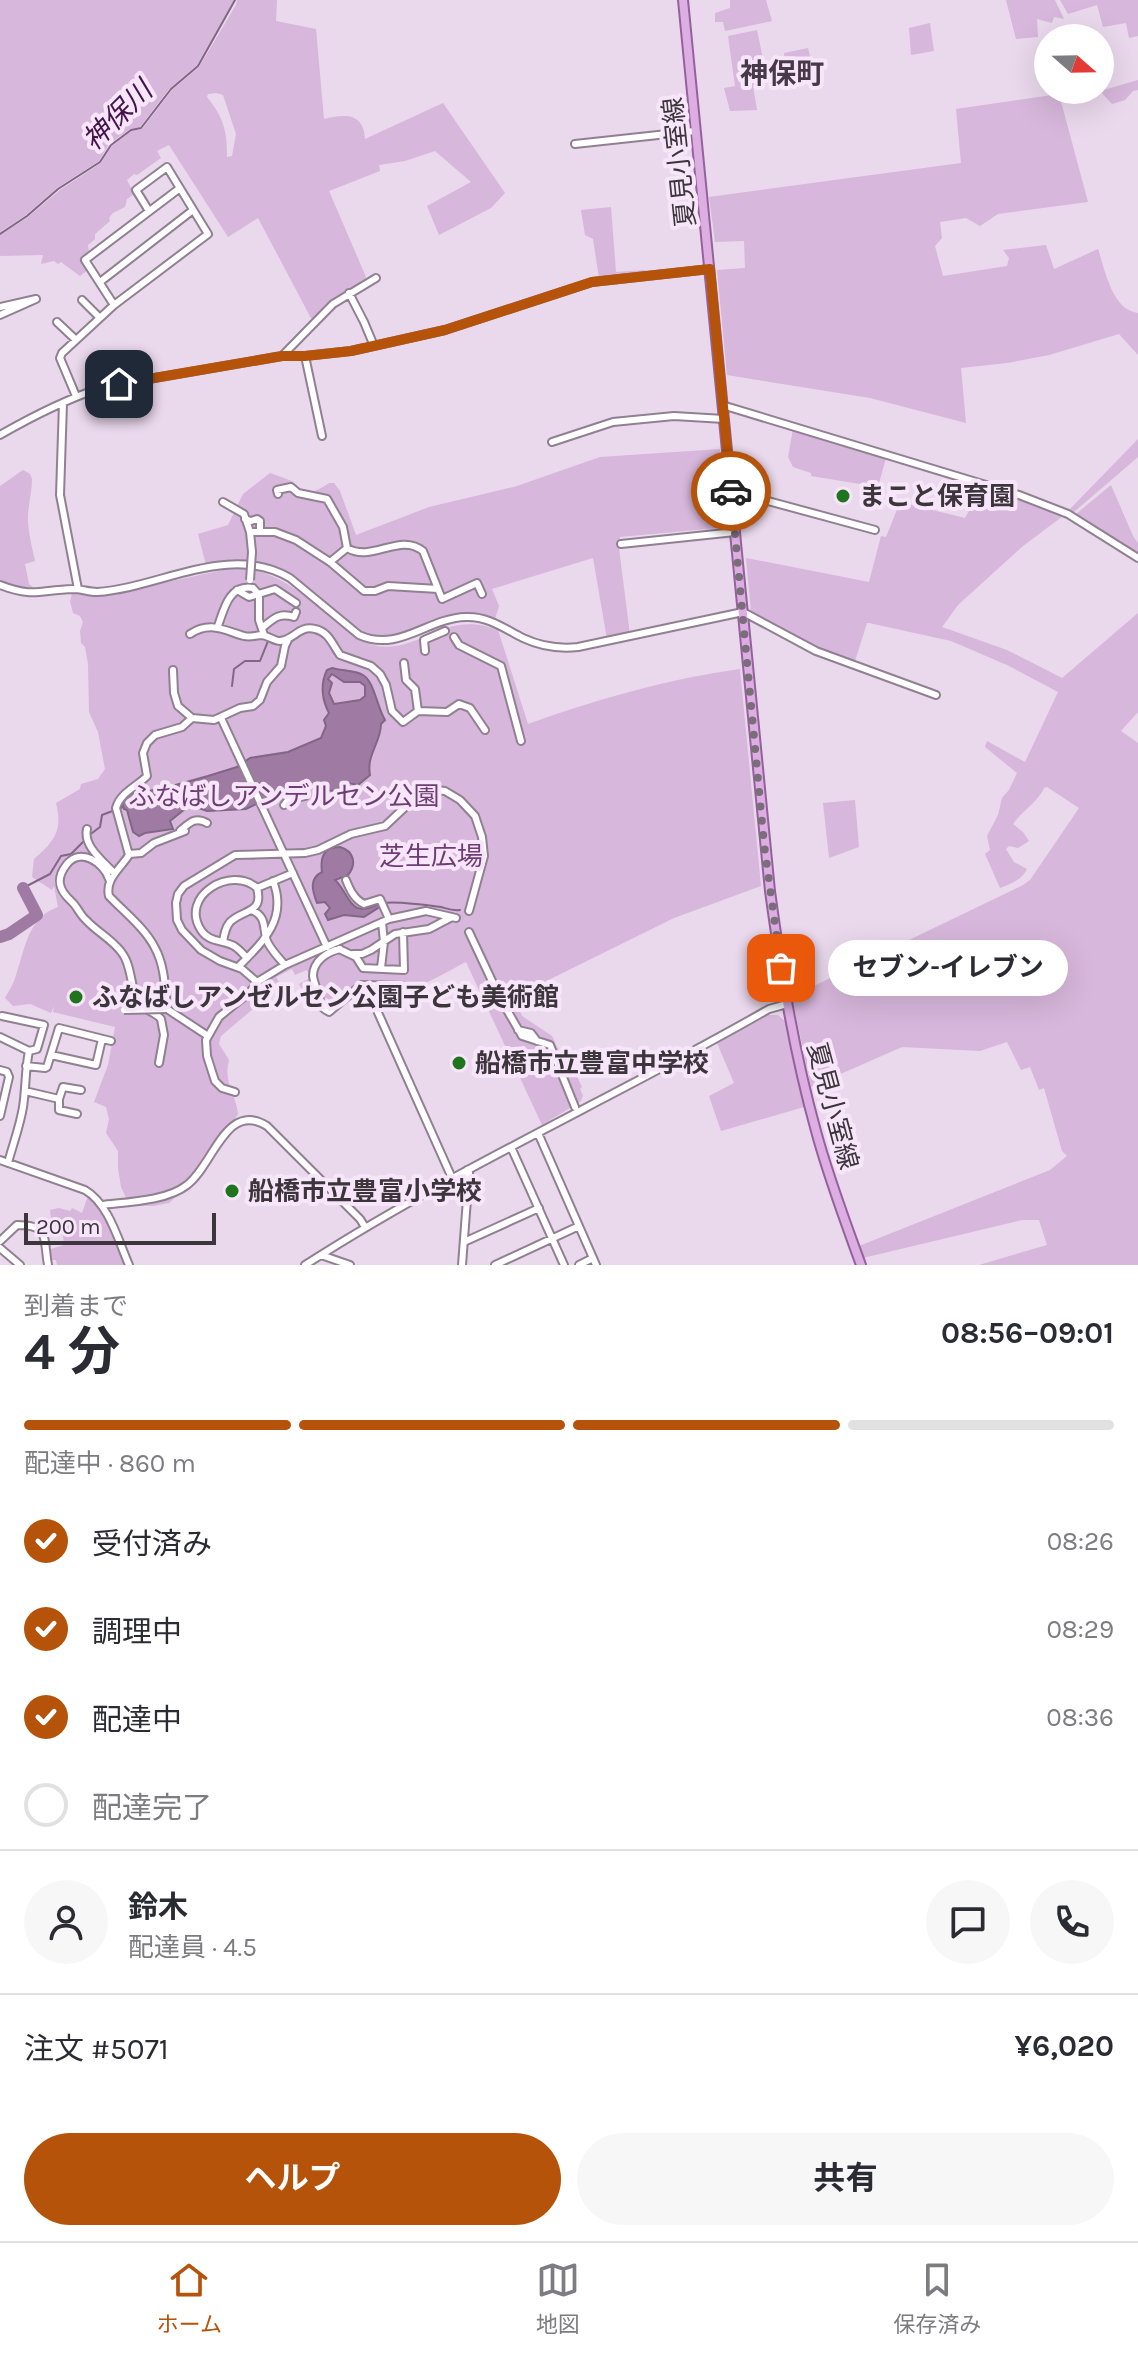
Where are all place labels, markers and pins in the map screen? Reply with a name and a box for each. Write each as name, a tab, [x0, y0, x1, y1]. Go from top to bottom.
pin	[85, 350, 153, 418]
place label: まこと保育園	[859, 481, 1015, 512]
marker: まこと保育園	[834, 487, 852, 505]
pin	[747, 934, 815, 1002]
callout: セブン-イレブン	[829, 940, 1069, 996]
place label: ふなばしアンゼルセン公園子ども美術館	[92, 982, 559, 1013]
marker: ふなばしアンゼルセン公園子ども美術館	[67, 988, 85, 1006]
place label: 船橋市立豊富中学校	[475, 1048, 709, 1079]
marker: 船橋市立豊富中学校	[450, 1054, 468, 1072]
place label: 船橋市立豊富小学校	[248, 1176, 482, 1207]
marker: 船橋市立豊富小学校	[223, 1182, 241, 1200]

